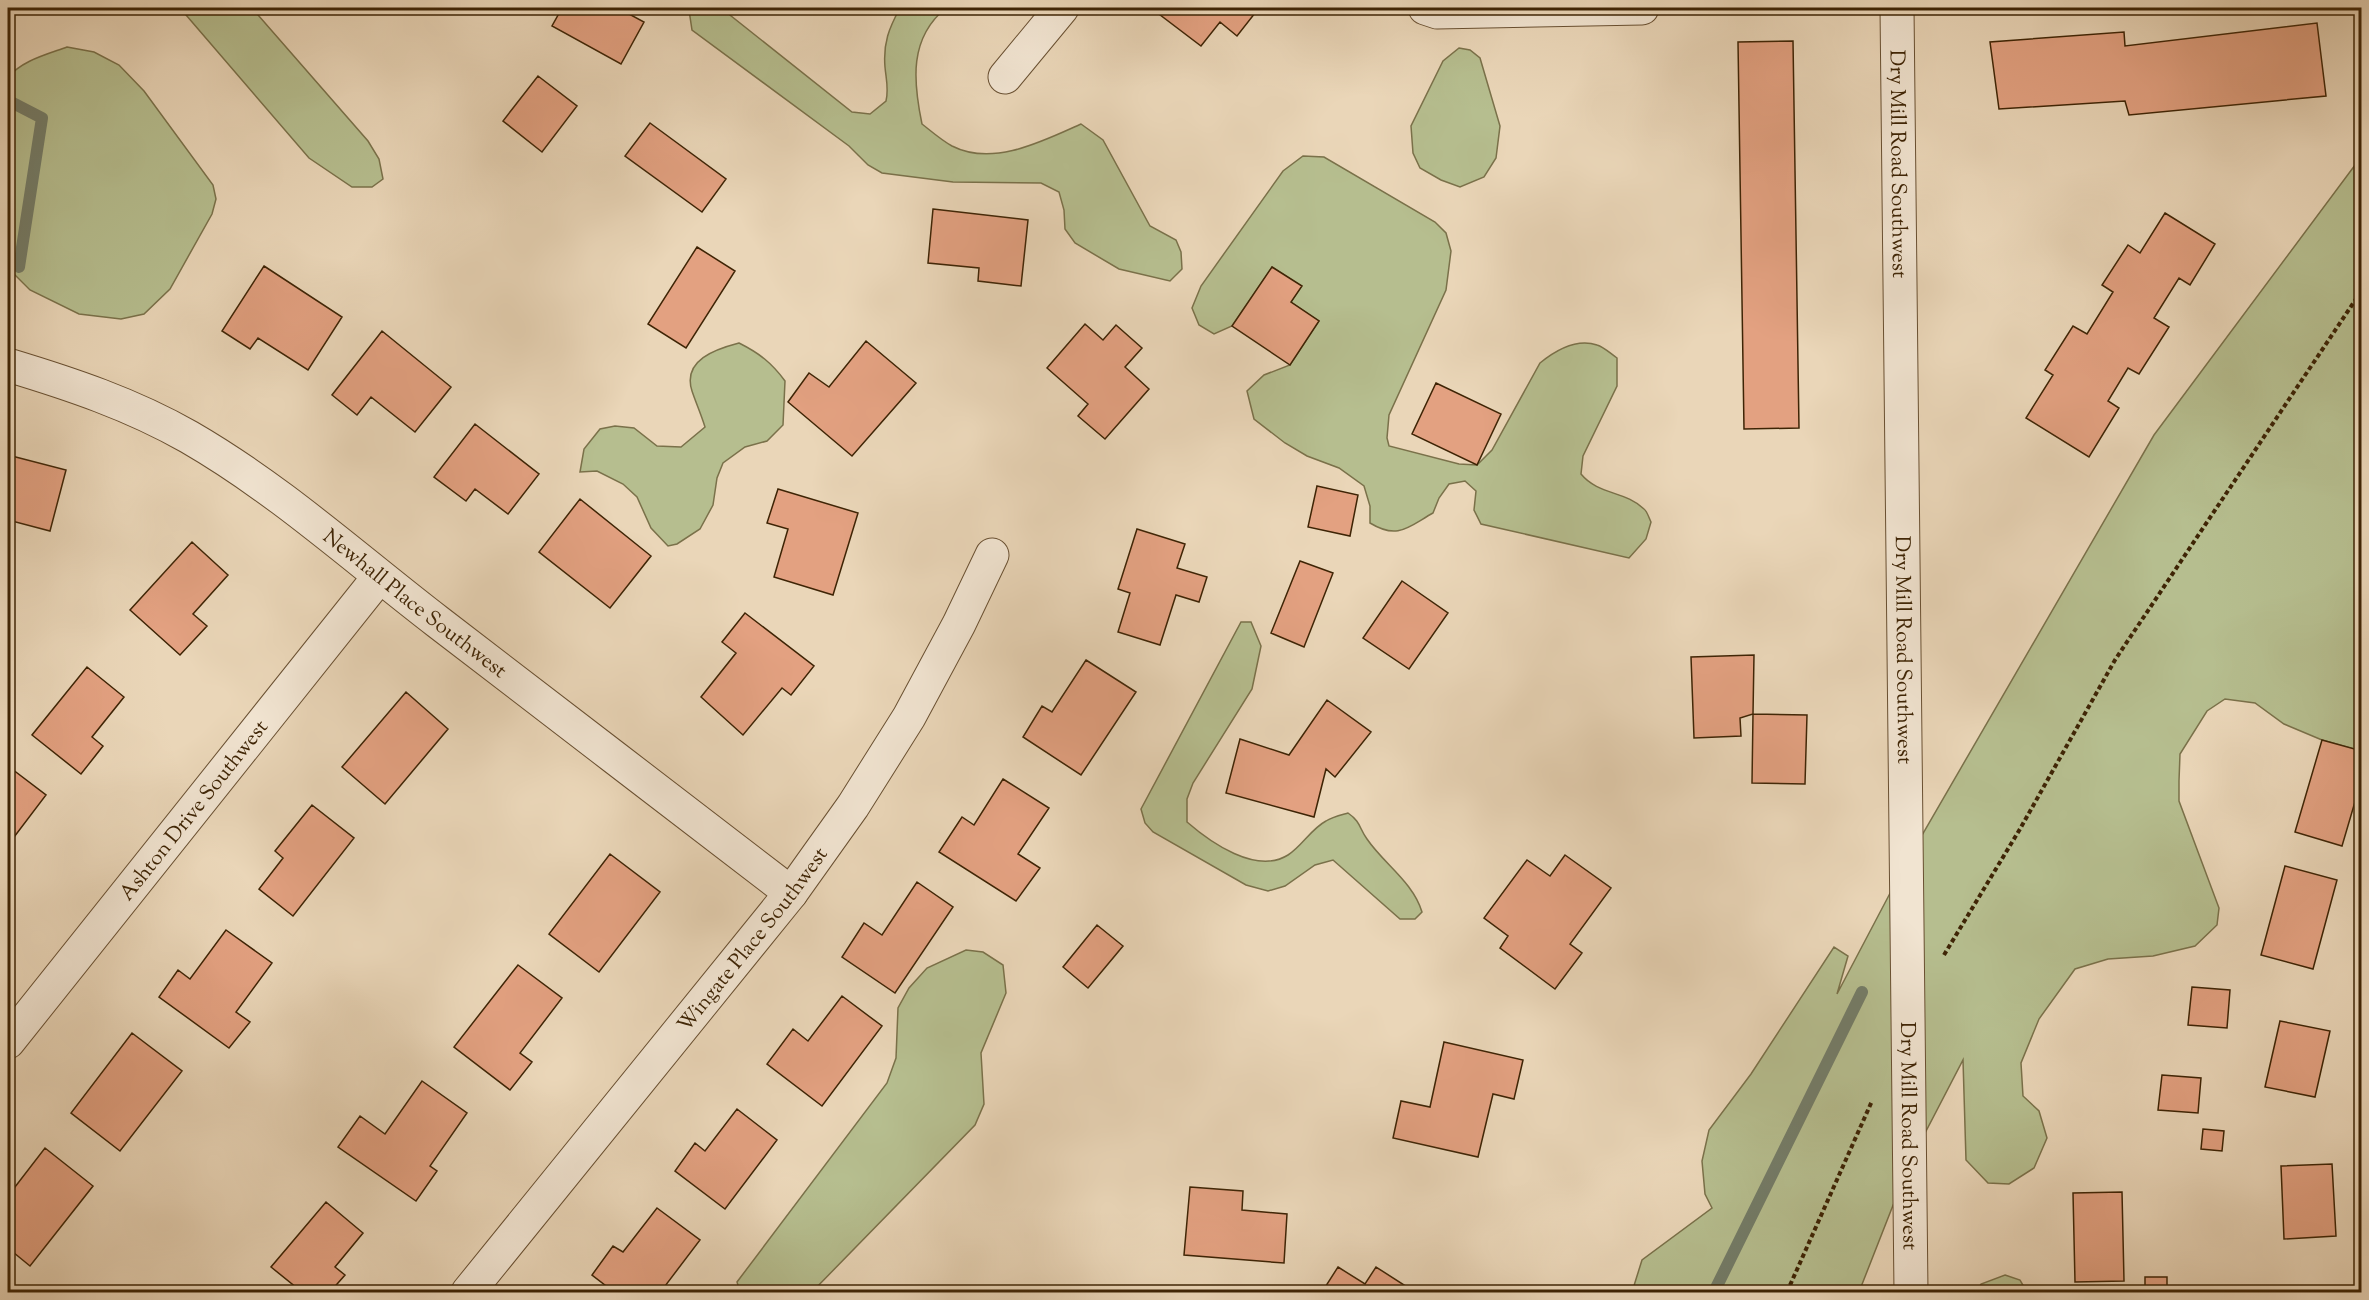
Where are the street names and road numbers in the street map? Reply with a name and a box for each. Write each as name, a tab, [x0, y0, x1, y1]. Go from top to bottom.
street label: Dry Mill Road Southwest	[1880, 50, 1913, 278]
street label: Newhall Place Southwest	[316, 523, 512, 686]
street label: Dry Mill Road Southwest	[1886, 536, 1918, 764]
street label: Ashton Drive Southwest	[113, 714, 276, 908]
street label: Wingate Place Southwest	[671, 842, 836, 1039]
street label: Dry Mill Road Southwest	[1891, 1022, 1924, 1250]

